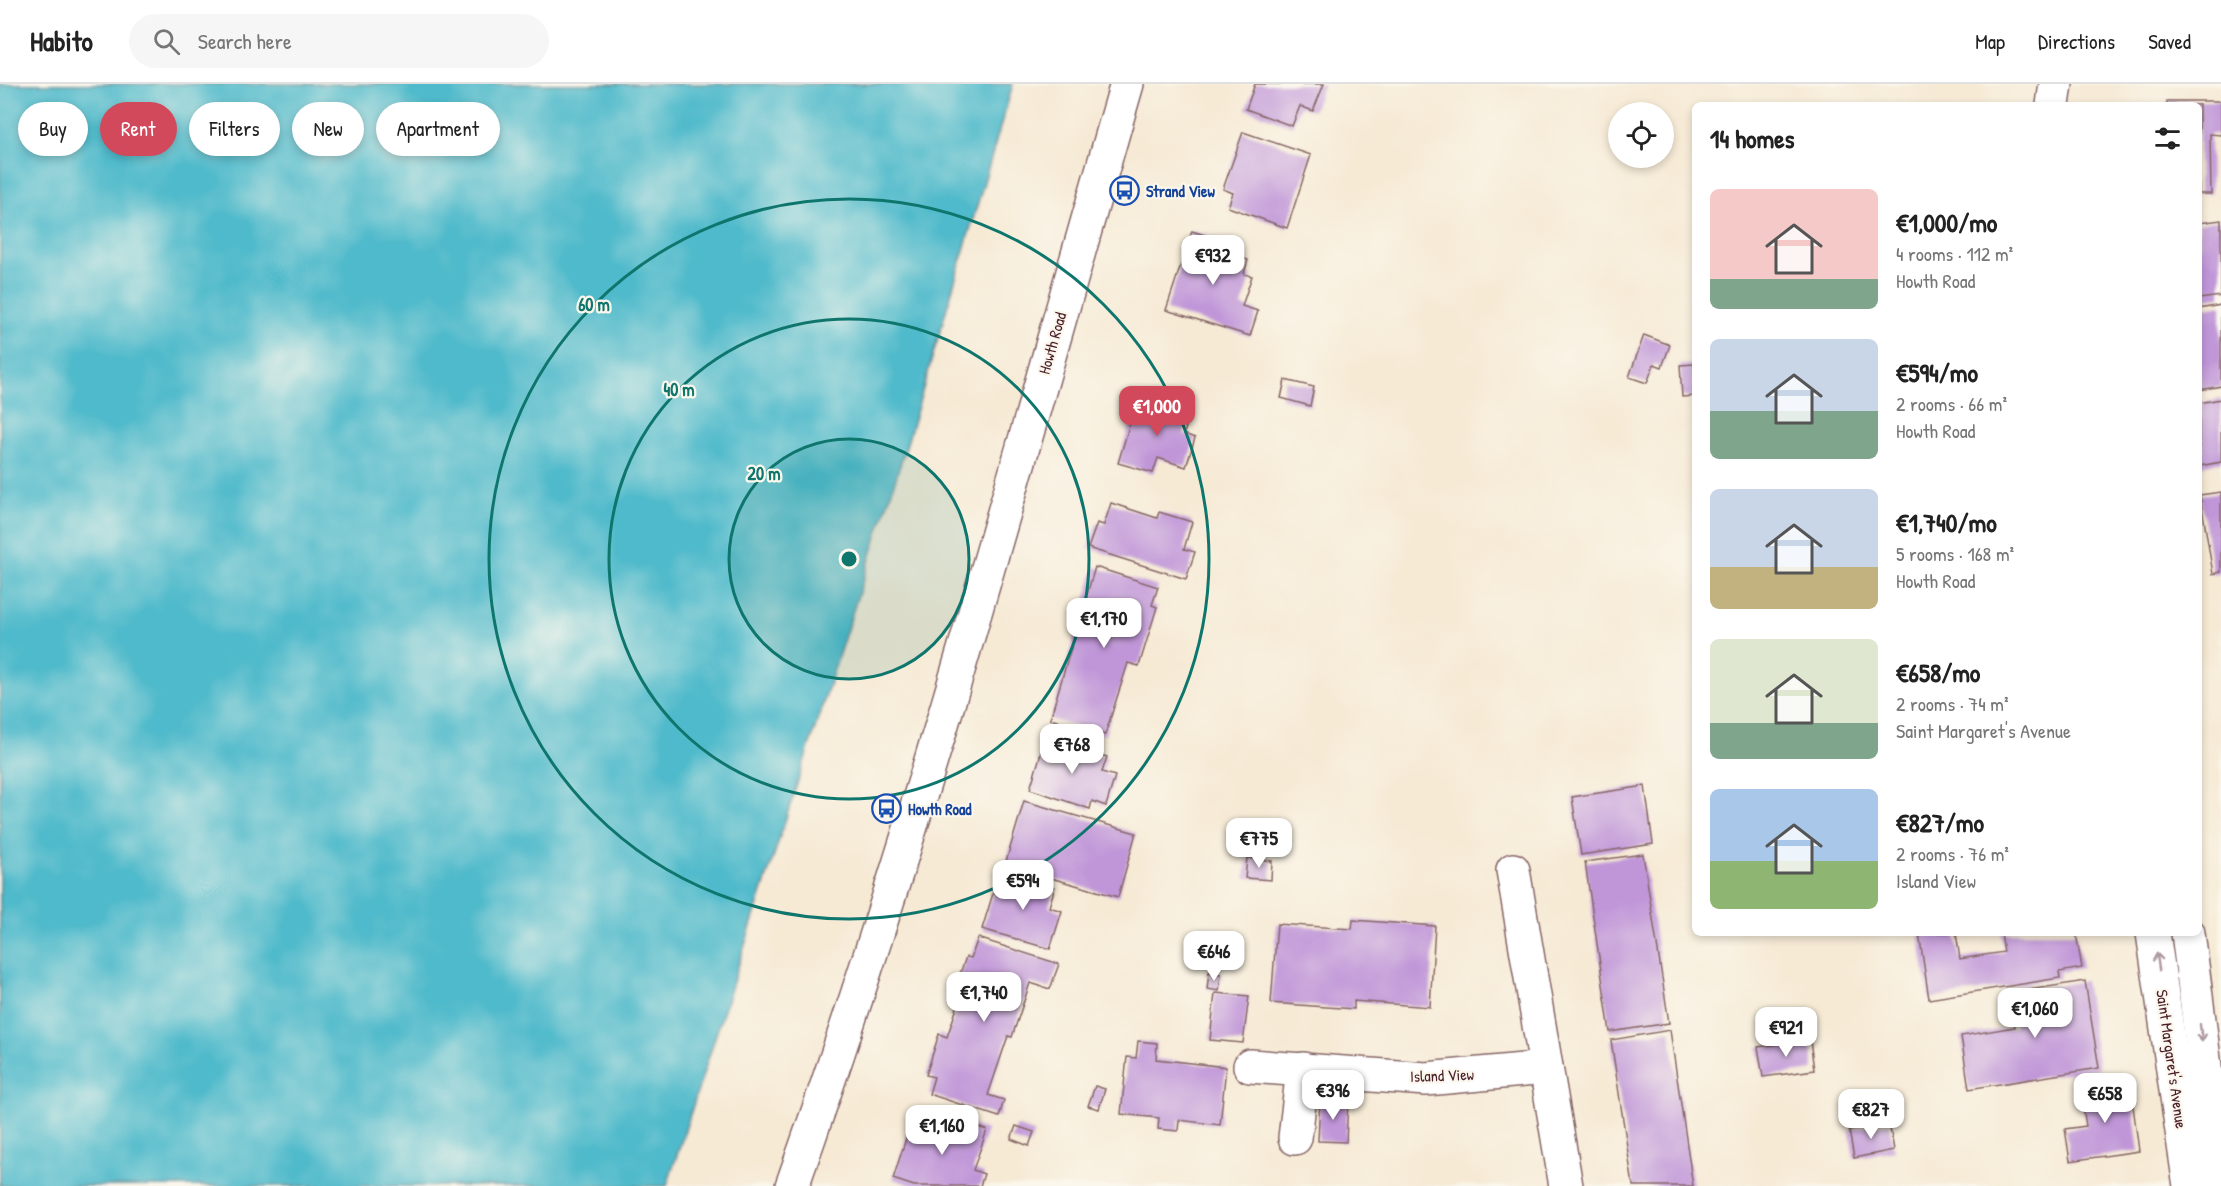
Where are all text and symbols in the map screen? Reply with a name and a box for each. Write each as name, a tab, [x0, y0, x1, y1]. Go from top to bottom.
search box	[129, 14, 549, 68]
text: Habito	[30, 22, 93, 60]
icon: search	[150, 25, 183, 58]
text: Search here	[198, 26, 292, 56]
text: Map	[1975, 27, 2005, 56]
text: Directions	[2038, 27, 2115, 56]
text: Saved	[2148, 27, 2191, 56]
chip: Buy	[18, 102, 88, 156]
chip: Rent	[100, 102, 177, 156]
chip: Filters	[189, 102, 280, 156]
chip: New	[292, 102, 364, 156]
chip: Apartment	[376, 102, 500, 156]
map controls	[1608, 102, 1674, 168]
button: locate	[1608, 102, 1674, 168]
text: 14 homes	[1710, 121, 1795, 156]
icon: filters	[2151, 122, 2184, 155]
bus stop icon: Strand View	[1109, 175, 1141, 207]
place label: Strand View	[1146, 180, 1215, 202]
text: €1,000/mo	[1896, 205, 1997, 240]
icon: home	[1758, 213, 1830, 285]
pin: €932	[1177, 235, 1249, 286]
text: 4 rooms · 112 m²	[1896, 240, 2013, 267]
text: €932	[1195, 241, 1231, 268]
text: Howth Road	[1896, 267, 1975, 294]
text: 60 m	[578, 292, 610, 317]
street label: Howth Road	[1033, 309, 1071, 377]
text: €594/mo	[1896, 355, 1978, 390]
icon: home	[1758, 363, 1830, 435]
text: 40 m	[663, 377, 695, 402]
pin: €1,000	[1108, 386, 1206, 437]
text: 2 rooms · 66 m²	[1896, 390, 2007, 417]
text: €1,000	[1133, 392, 1181, 419]
text: Howth Road	[1896, 417, 1975, 444]
text: 20 m	[748, 461, 780, 486]
text: €1,740/mo	[1896, 505, 1997, 540]
icon: home	[1758, 513, 1830, 585]
text: 5 rooms · 168 m²	[1896, 540, 2014, 567]
centre of rings	[839, 549, 859, 569]
text: Howth Road	[1896, 567, 1975, 594]
pin: €1,170	[1055, 598, 1153, 649]
text: €1,170	[1080, 604, 1128, 631]
text: €658/mo	[1896, 655, 1980, 690]
icon: home	[1758, 663, 1830, 735]
text: 2 rooms · 74 m²	[1896, 690, 2008, 717]
text: Saint Margaret's Avenue	[1896, 717, 2071, 744]
pin: €768	[1036, 724, 1108, 775]
text: €768	[1054, 730, 1090, 757]
bus stop icon: Howth Road	[871, 793, 903, 825]
place label: Howth Road	[908, 798, 972, 820]
text: €827/mo	[1896, 805, 1984, 840]
icon: home	[1758, 813, 1830, 885]
pin: €775	[1223, 818, 1295, 869]
text: €775	[1240, 824, 1278, 851]
text: 2 rooms · 76 m²	[1896, 840, 2009, 867]
pin: €594	[987, 860, 1059, 911]
text: €594	[1007, 866, 1039, 893]
text: Island View	[1896, 867, 1976, 894]
pin: €646	[1178, 931, 1250, 982]
text: €646	[1197, 937, 1231, 964]
one-way arrow	[2152, 953, 2163, 972]
pin: €1,740	[935, 972, 1033, 1023]
text: €1,740	[960, 978, 1008, 1005]
pin: €1,060	[1986, 988, 2084, 1039]
street label: Saint Margaret's Avenue	[2151, 988, 2193, 1130]
text: €1,060	[2012, 994, 2058, 1021]
pin: €921	[1750, 1007, 1822, 1058]
text: €921	[1769, 1013, 1803, 1040]
one-way arrow	[2195, 1022, 2206, 1042]
street label: Island View	[1410, 1063, 1474, 1087]
pin: €396	[1297, 1070, 1369, 1121]
pin: €658	[2069, 1073, 2141, 1124]
text: €396	[1316, 1076, 1350, 1103]
text: €658	[2088, 1079, 2122, 1106]
pin: €827	[1835, 1089, 1907, 1140]
text: €827	[1852, 1095, 1890, 1122]
pin: €1,160	[893, 1105, 991, 1156]
text: €1,160	[919, 1111, 965, 1138]

